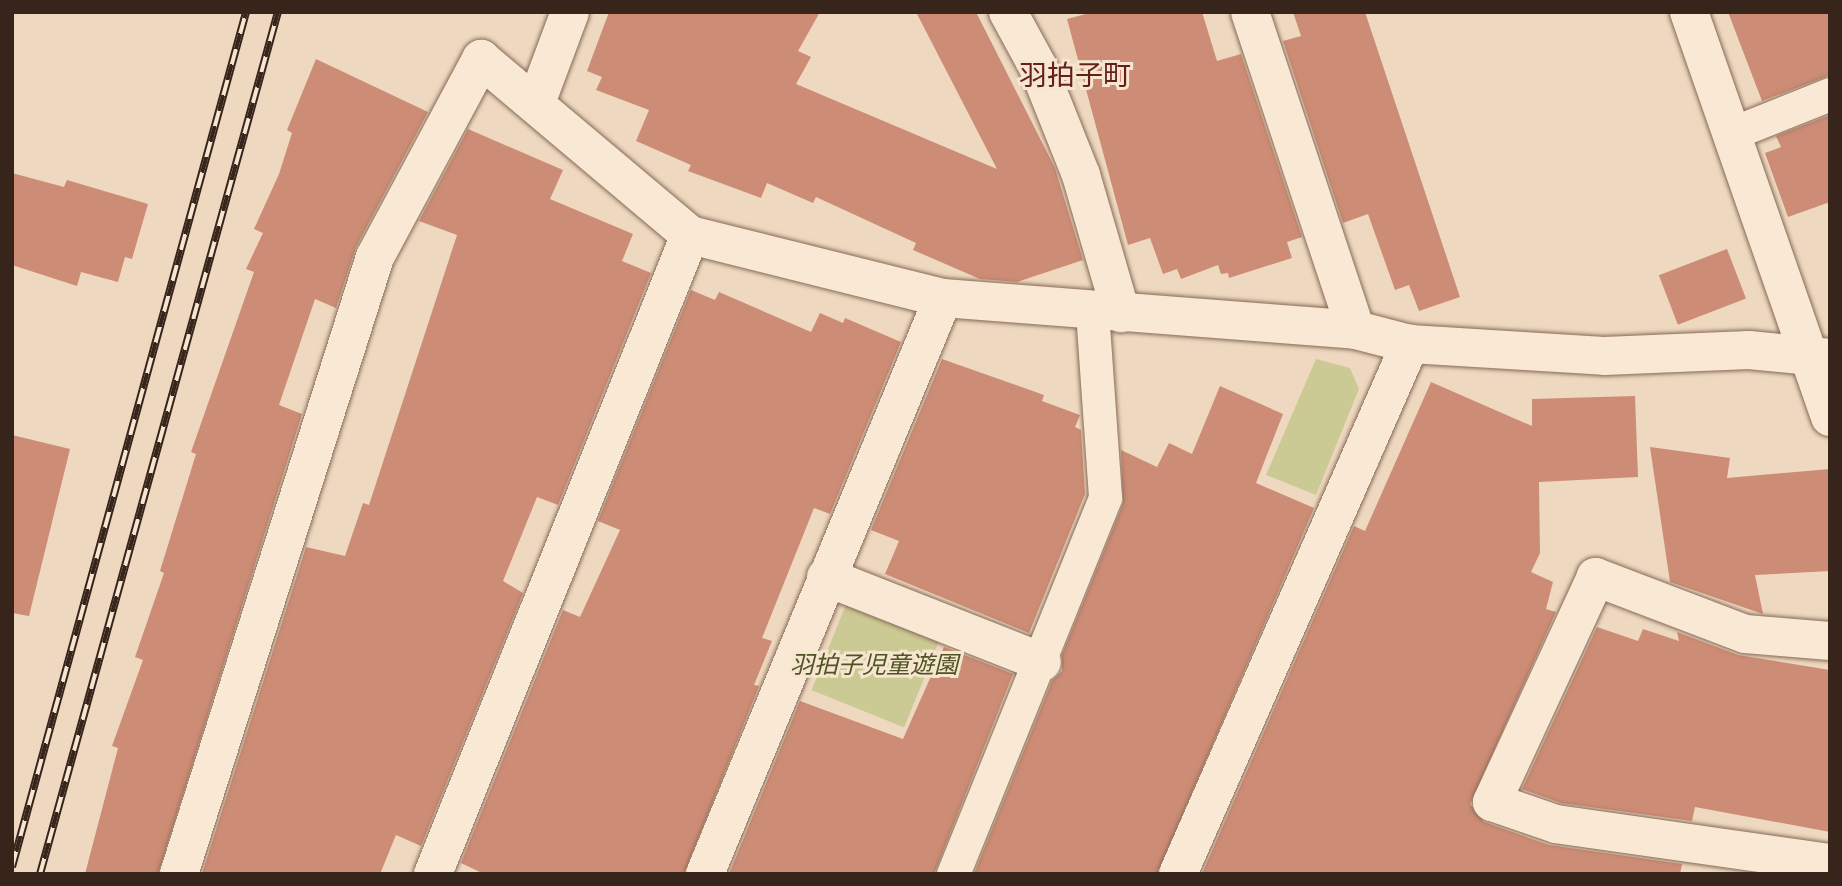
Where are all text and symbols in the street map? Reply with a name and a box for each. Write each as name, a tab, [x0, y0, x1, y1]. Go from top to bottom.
district label: 羽拍子町	[1019, 58, 1131, 92]
park label: 羽拍子児童遊園	[790, 651, 958, 679]

